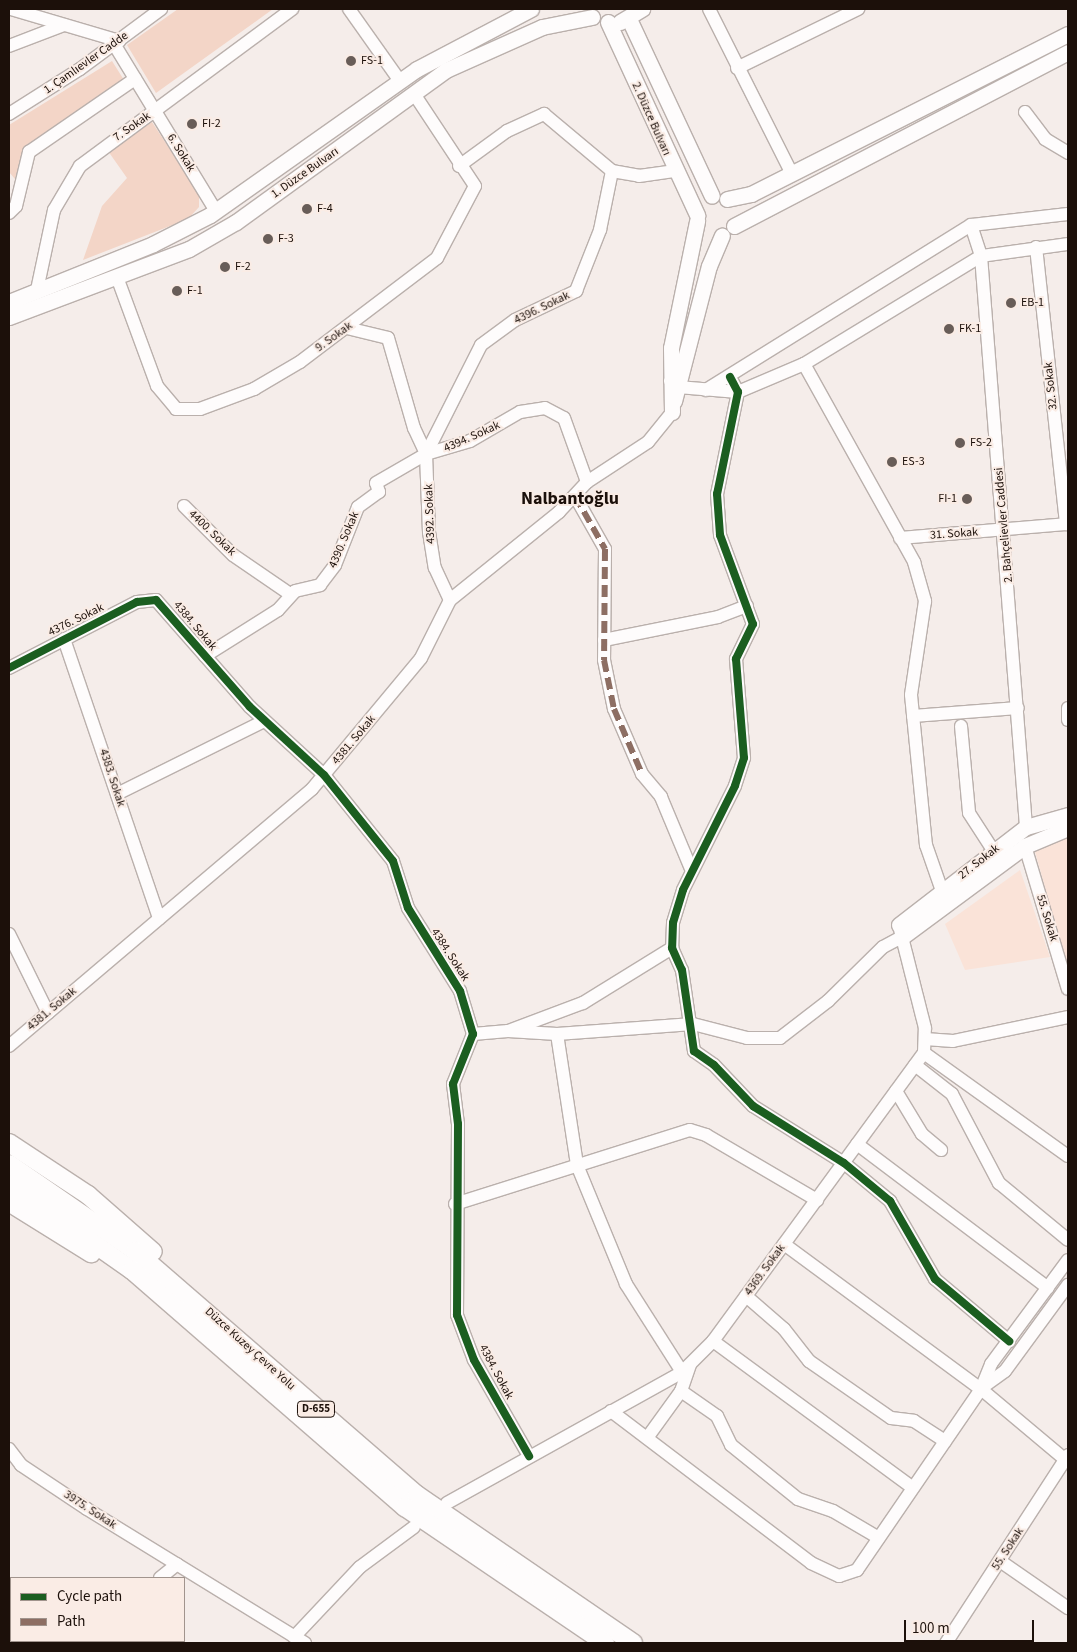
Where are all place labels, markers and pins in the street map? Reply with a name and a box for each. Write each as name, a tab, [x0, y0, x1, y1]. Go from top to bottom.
place label: FS-1	[361, 54, 383, 68]
marker: FS-1	[345, 55, 357, 67]
place label: FI-2	[202, 117, 221, 131]
marker: FI-2	[186, 118, 198, 130]
place label: F-4	[317, 202, 333, 216]
marker: F-4	[301, 203, 313, 215]
place label: F-3	[278, 232, 294, 246]
marker: F-3	[262, 233, 274, 245]
place label: F-2	[235, 260, 251, 274]
marker: F-2	[219, 261, 231, 273]
place label: F-1	[187, 284, 203, 298]
marker: F-1	[171, 285, 183, 297]
place label: EB-1	[1021, 296, 1044, 310]
marker: EB-1	[1005, 297, 1017, 309]
place label: FK-1	[959, 322, 981, 336]
marker: FK-1	[943, 323, 955, 335]
place label: FS-2	[970, 436, 992, 450]
marker: FS-2	[954, 437, 966, 449]
place label: ES-3	[902, 455, 925, 469]
marker: ES-3	[886, 456, 898, 468]
place label: FI-1	[938, 492, 957, 506]
marker: FI-1	[961, 493, 973, 505]

